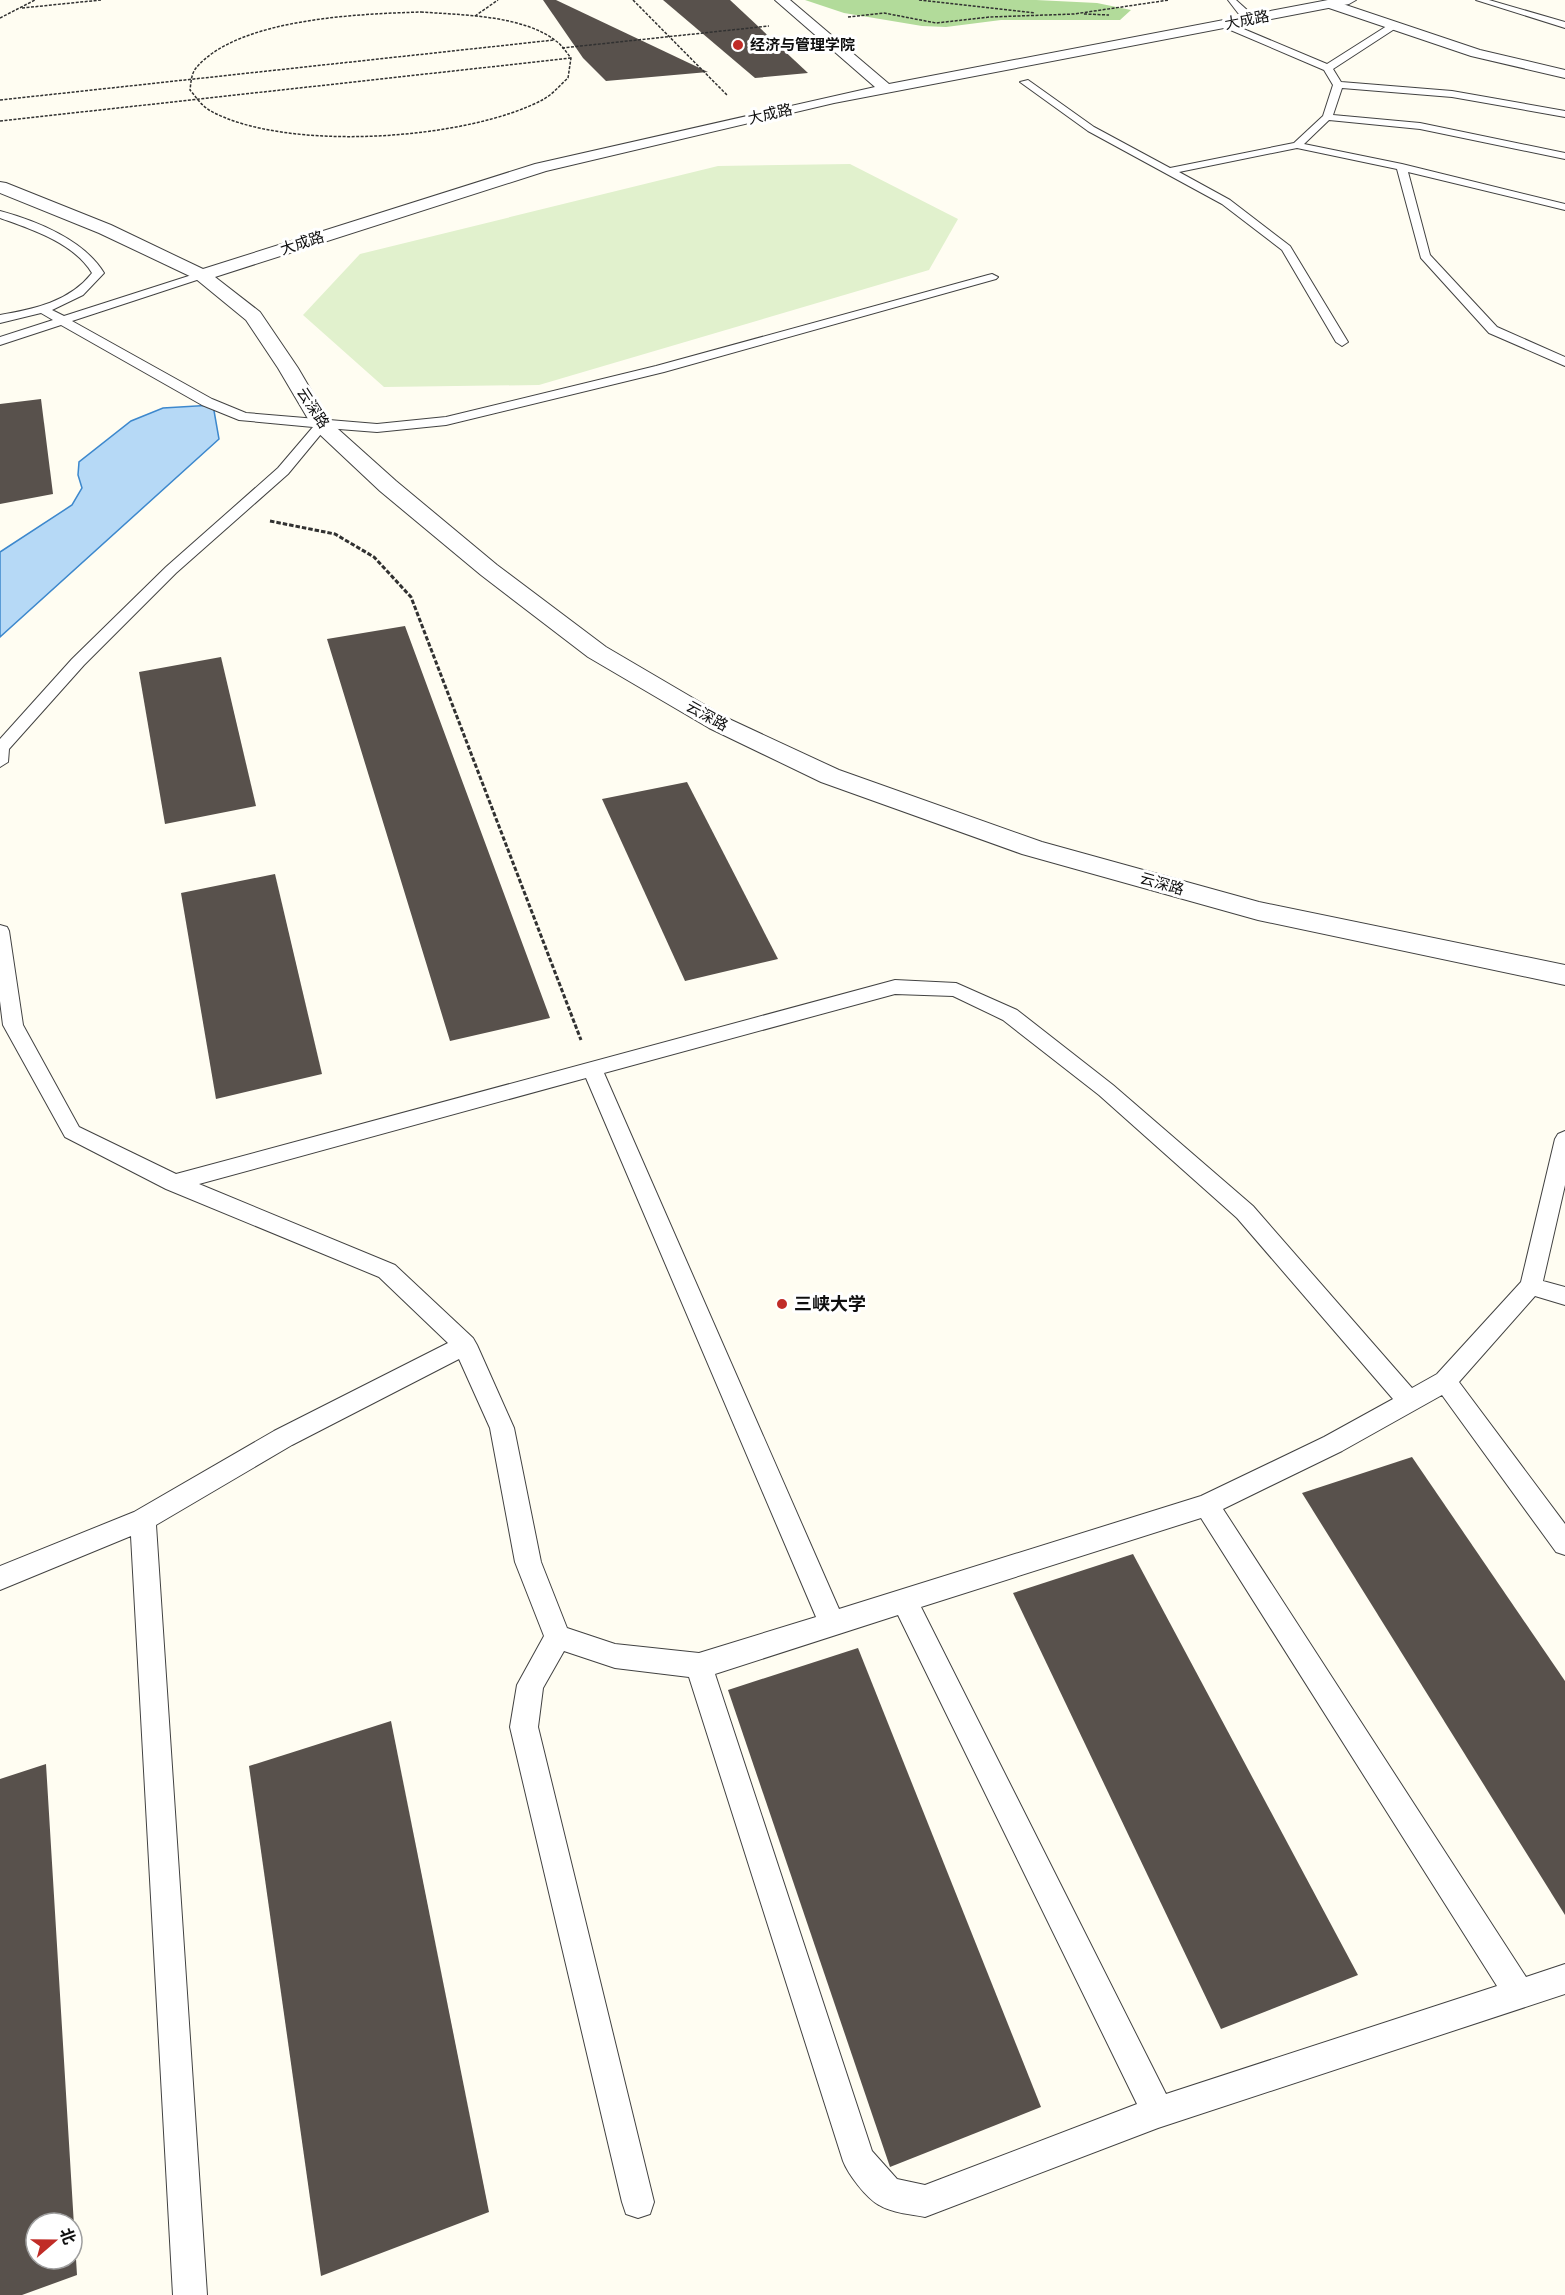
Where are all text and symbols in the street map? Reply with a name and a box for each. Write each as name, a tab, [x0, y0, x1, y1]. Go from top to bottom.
street label: 大成路	[1223, 6, 1271, 33]
place label: 经济与管理学院	[750, 35, 855, 54]
marker: 经济与管理学院	[731, 38, 745, 52]
street label: 大成路	[746, 99, 794, 128]
street label: 大成路	[278, 227, 326, 259]
street label: 云深路	[293, 384, 334, 432]
street label: 云深路	[683, 696, 732, 735]
street label: 云深路	[1138, 868, 1186, 899]
place label: 三峡大学	[794, 1292, 866, 1315]
marker: 三峡大学	[775, 1297, 789, 1311]
north arrow	[24, 2211, 84, 2271]
text: 北	[56, 2225, 80, 2247]

